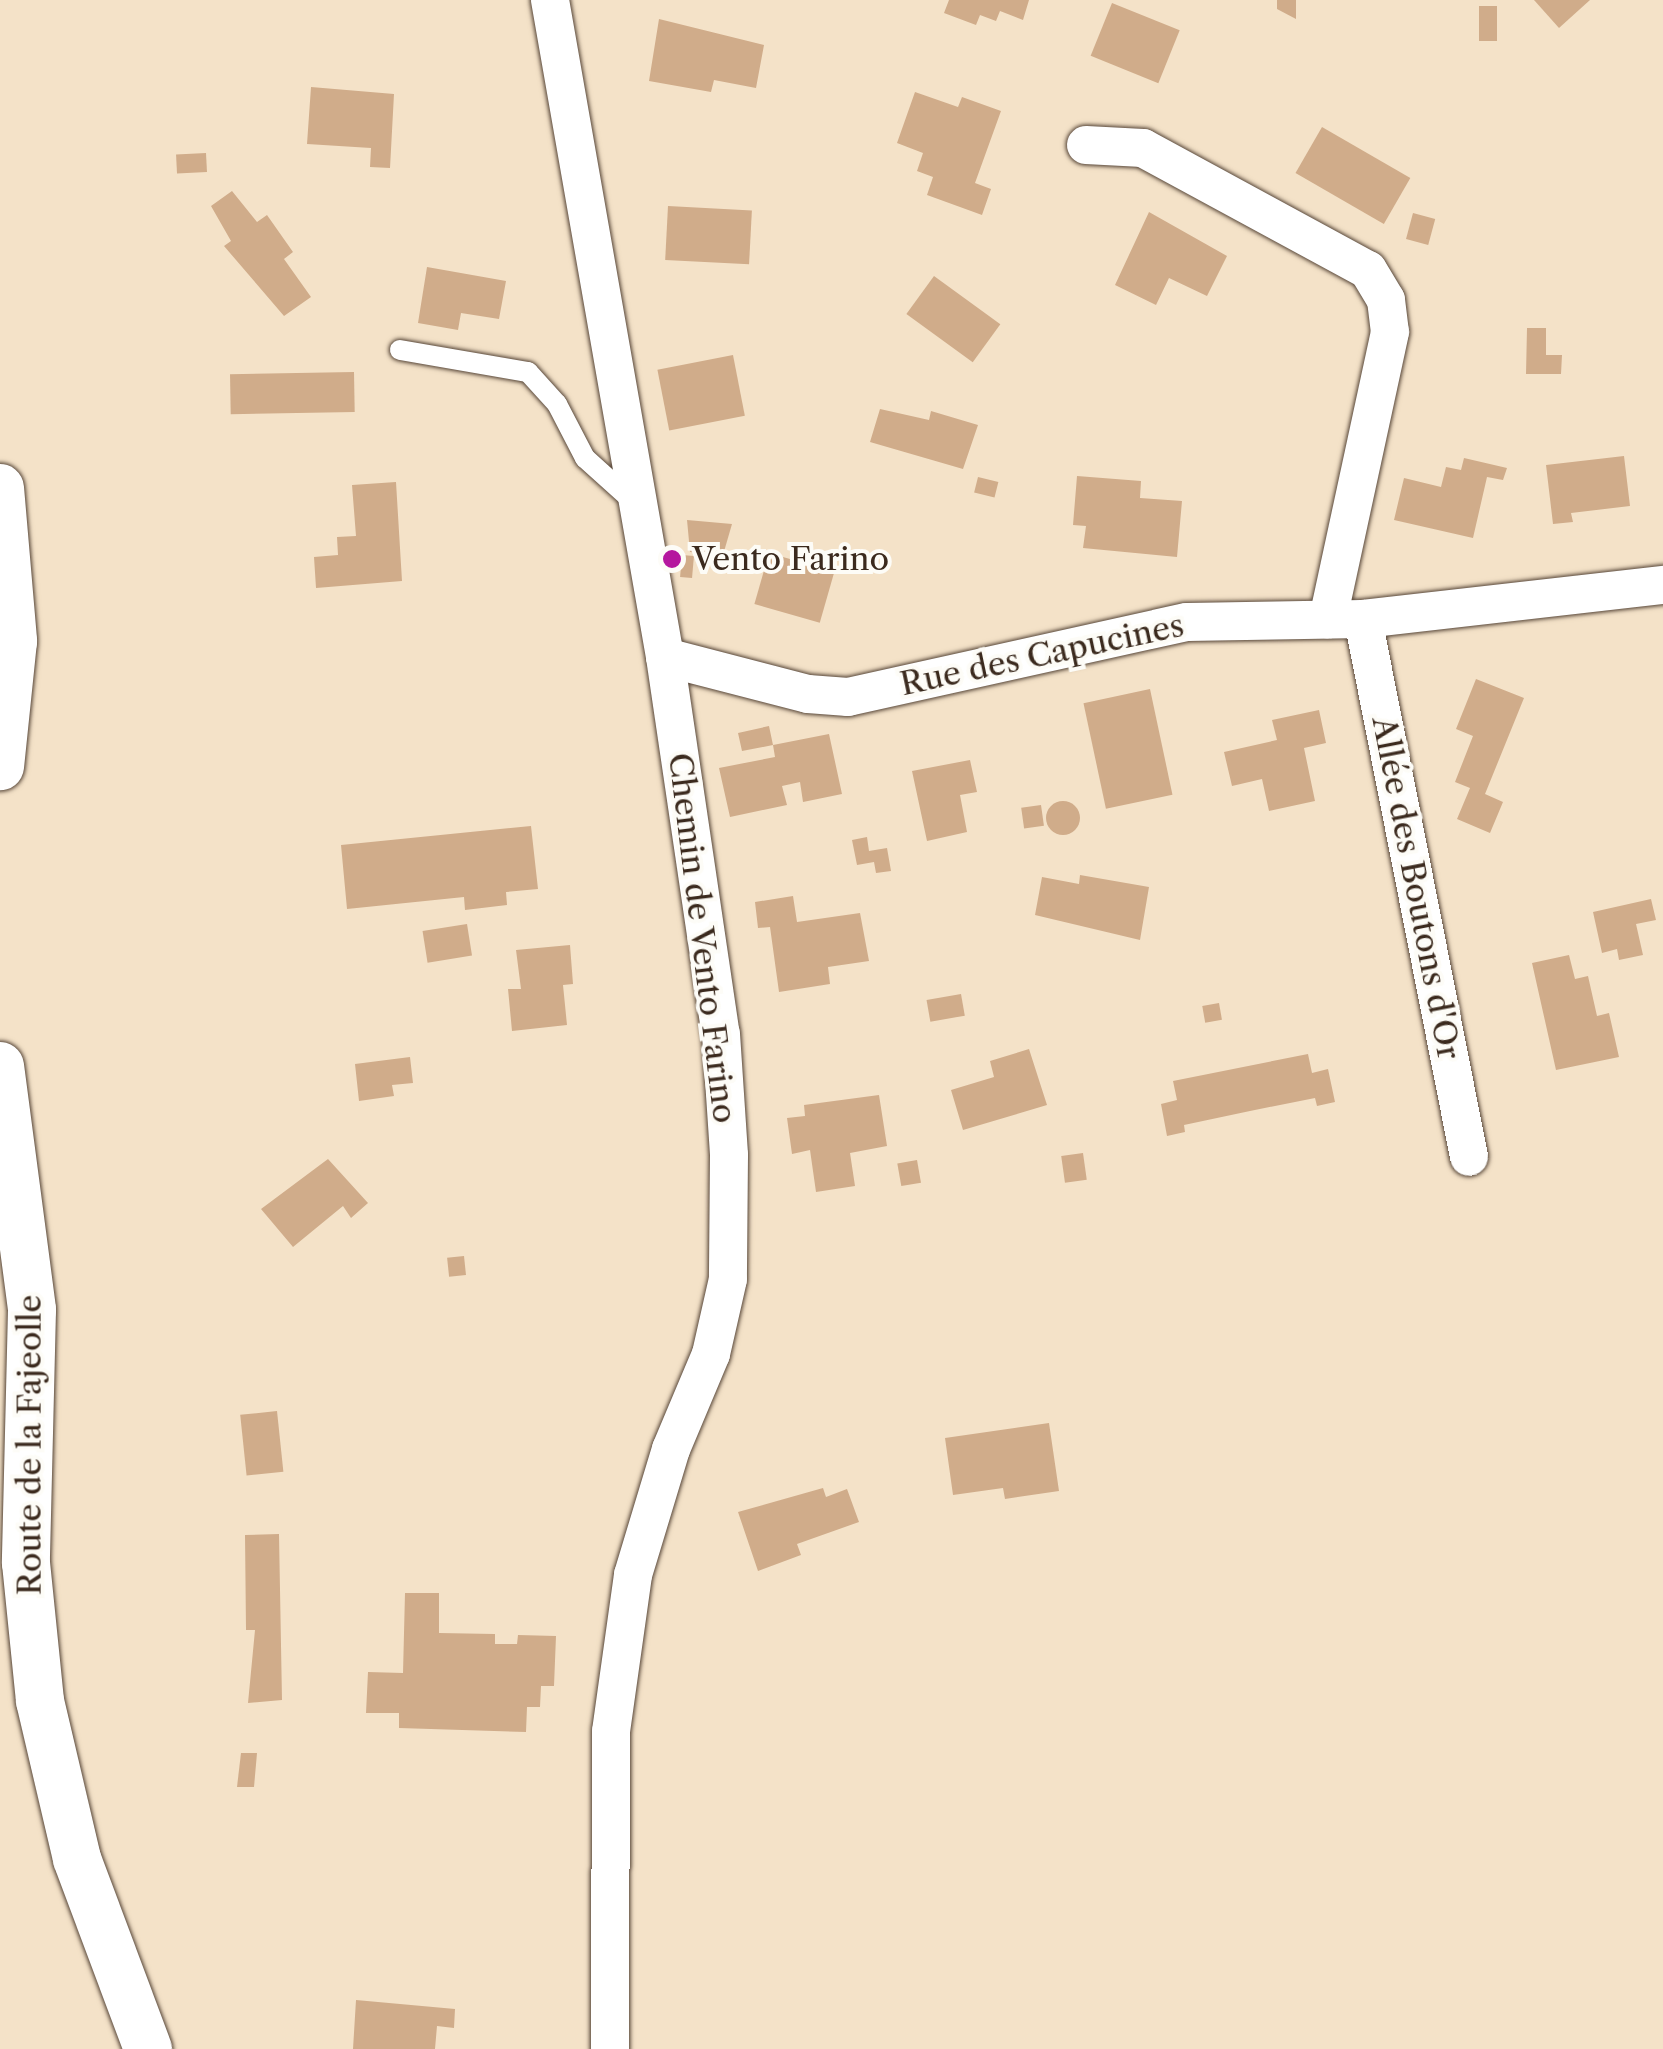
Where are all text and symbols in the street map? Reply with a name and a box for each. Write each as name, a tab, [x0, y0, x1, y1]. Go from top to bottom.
place label: Vento Farino	[692, 540, 889, 578]
marker: Vento Farino	[661, 548, 683, 570]
street label: Rue des Capucines	[897, 606, 1187, 704]
street label: Allée des Boutons d'Or	[1364, 713, 1468, 1063]
street label: Chemin de Vento Farino	[660, 750, 744, 1126]
street label: Route de la Fajeolle	[11, 1294, 49, 1596]

